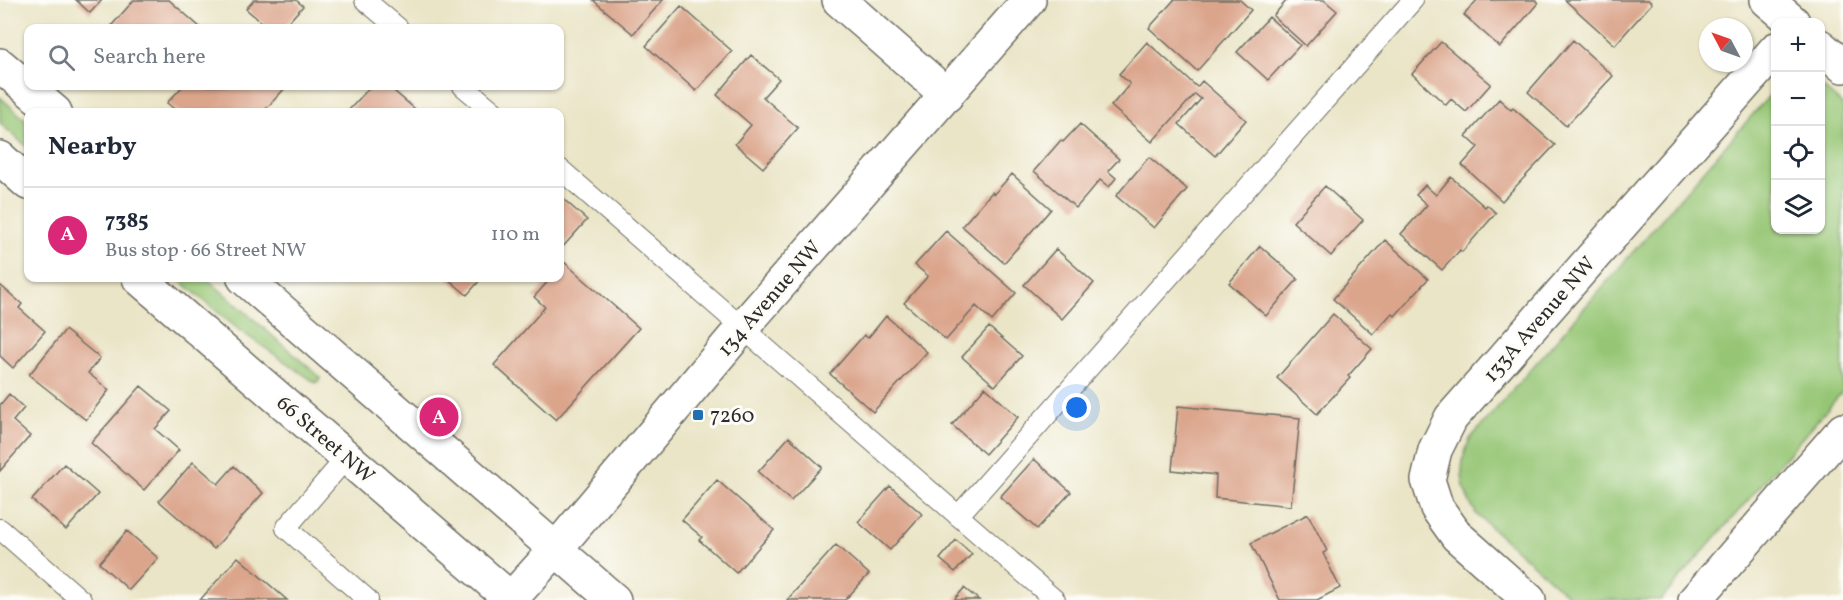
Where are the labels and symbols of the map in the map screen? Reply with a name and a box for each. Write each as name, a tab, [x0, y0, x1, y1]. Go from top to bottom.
north arrow	[1699, 18, 1753, 72]
street label: 134 Avenue NW	[712, 235, 829, 363]
street label: 133A Avenue NW	[1477, 251, 1603, 389]
street label: 66 Street NW	[270, 389, 380, 491]
your location	[1062, 393, 1091, 422]
pin: A	[420, 394, 458, 440]
place label: 7260	[710, 402, 754, 431]
marker: 7260	[691, 408, 705, 422]

